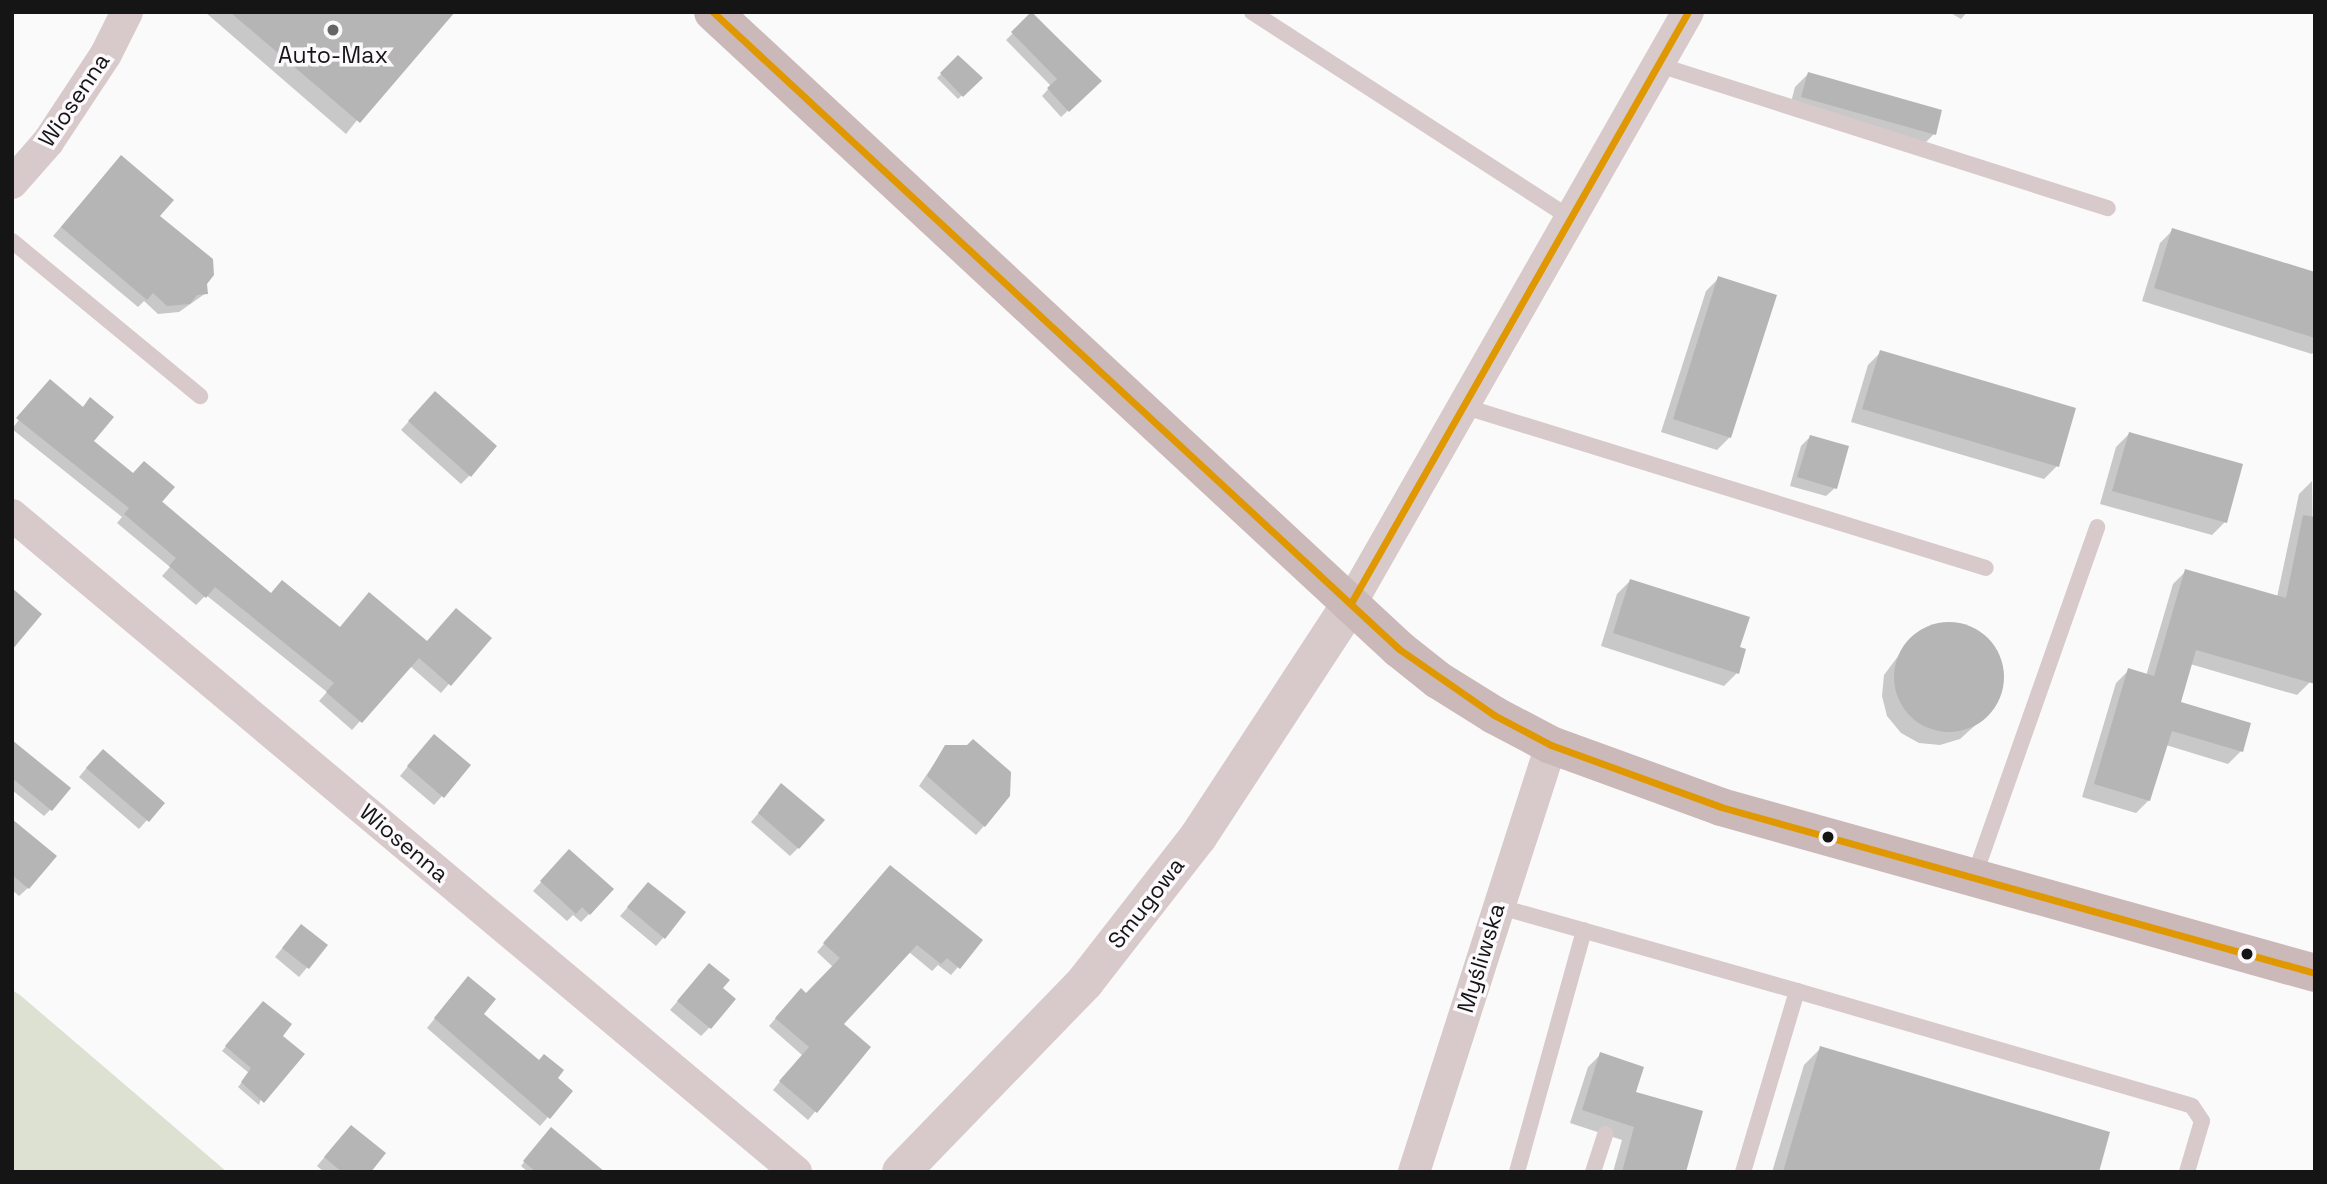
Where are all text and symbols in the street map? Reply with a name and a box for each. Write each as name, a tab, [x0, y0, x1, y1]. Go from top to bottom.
marker: Auto-Max	[325, 22, 341, 38]
place label: Auto-Max	[278, 41, 388, 69]
street label: Wiosenna	[33, 48, 115, 152]
street label: Wiosenna	[354, 798, 454, 888]
unlabelled marker	[1821, 830, 1835, 844]
street label: Smugowa	[1102, 852, 1190, 954]
street label: Myśliwska	[1451, 900, 1511, 1016]
unlabelled marker	[2240, 947, 2254, 961]

